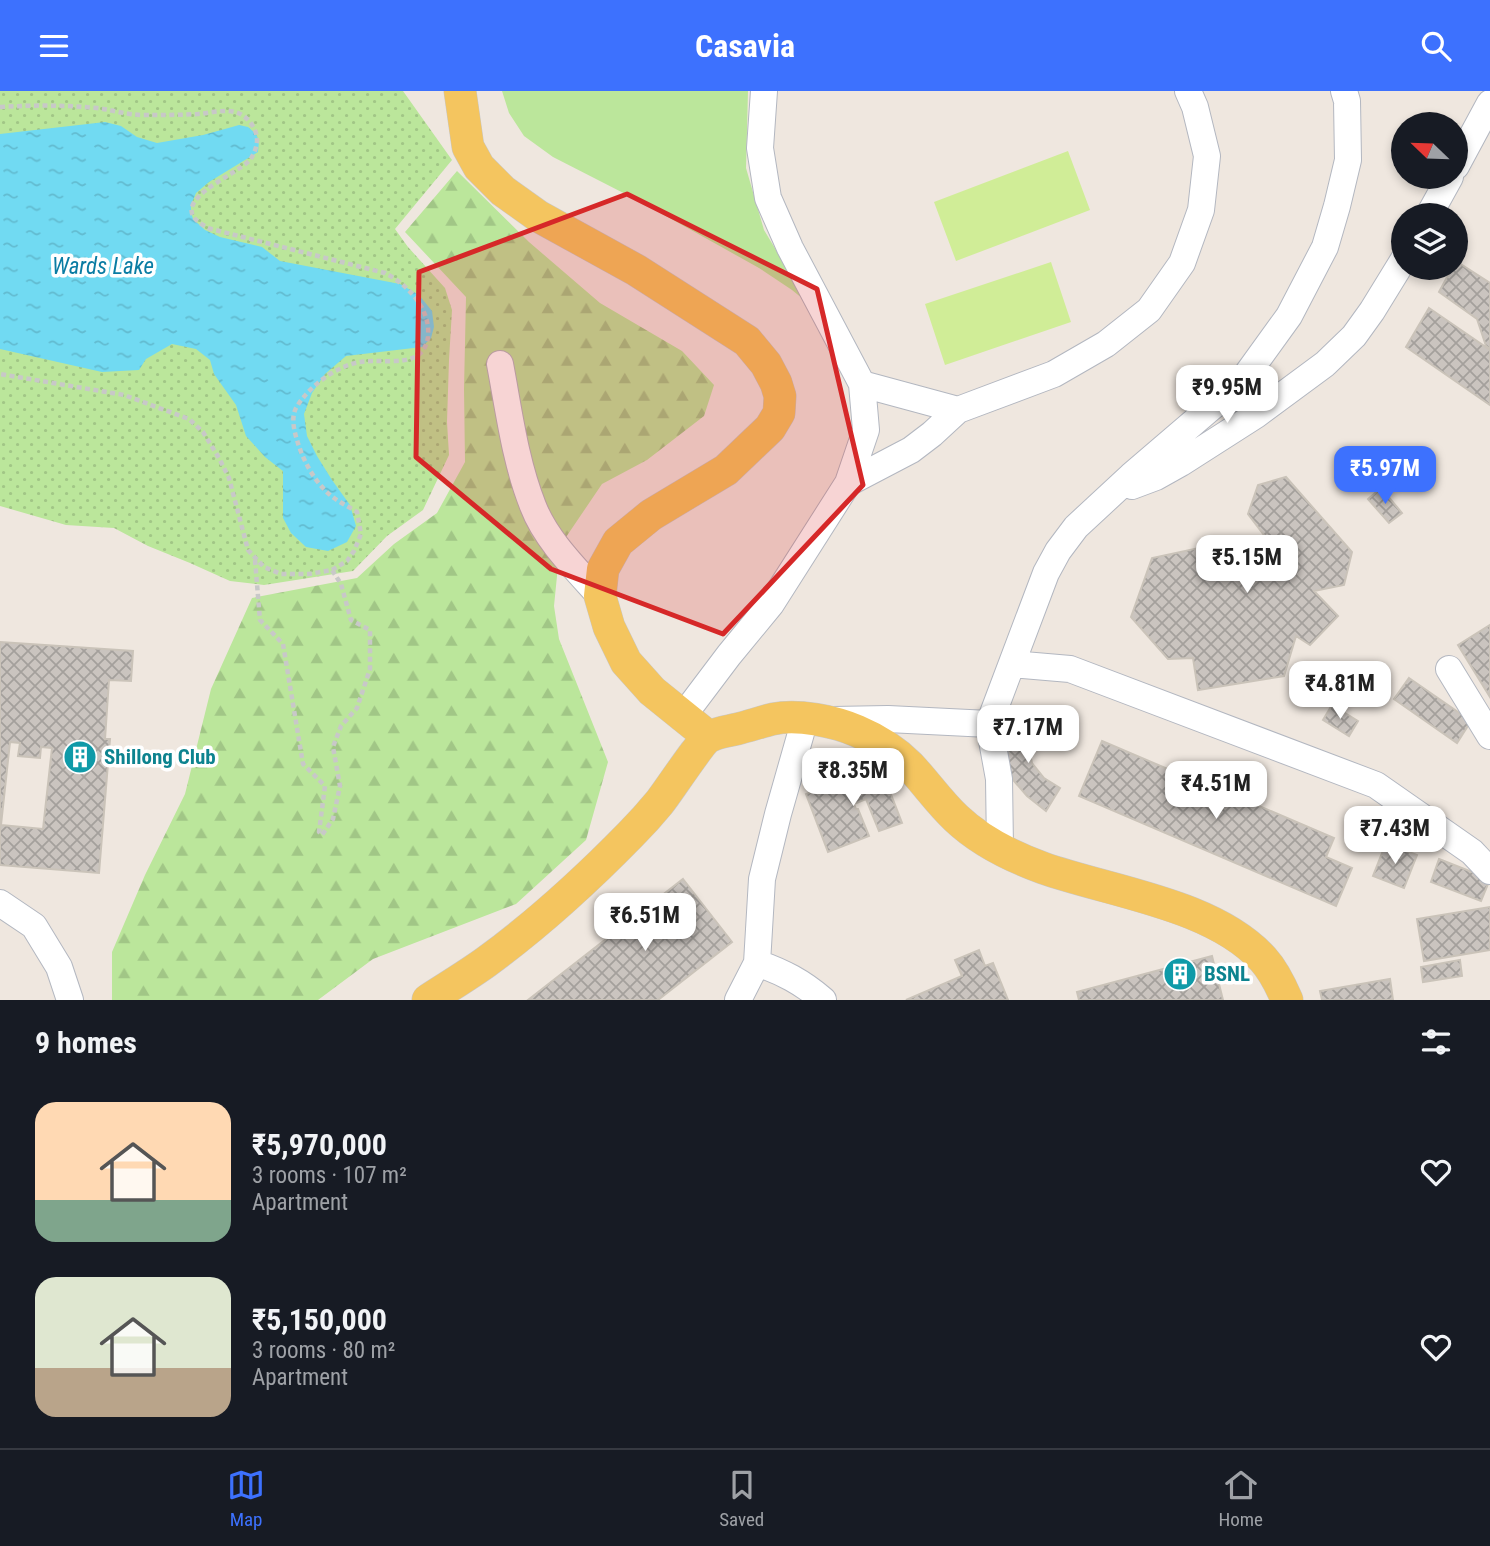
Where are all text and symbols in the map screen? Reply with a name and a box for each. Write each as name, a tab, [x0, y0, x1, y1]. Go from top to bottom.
icon: menu	[35, 27, 73, 65]
text: Casavia	[695, 27, 795, 65]
icon: search	[1417, 27, 1455, 65]
north arrow	[1391, 112, 1468, 189]
map controls	[1391, 112, 1468, 280]
button: layers	[1391, 203, 1468, 280]
water label: Wards Lake	[52, 253, 154, 280]
pin: ₹9.95M	[1170, 365, 1284, 425]
text: ₹9.95M	[1192, 374, 1262, 401]
pin: ₹5.97M	[1328, 447, 1442, 506]
text: ₹5.97M	[1350, 455, 1420, 482]
pin: ₹5.15M	[1190, 535, 1304, 595]
text: ₹5.15M	[1212, 544, 1282, 571]
pin: ₹4.81M	[1283, 661, 1397, 721]
text: ₹4.81M	[1305, 670, 1375, 697]
pin: ₹7.17M	[971, 705, 1085, 765]
text: ₹7.17M	[993, 714, 1063, 741]
building icon: Shillong Club	[61, 738, 99, 776]
place label: Shillong Club	[104, 745, 216, 769]
pin: ₹8.35M	[796, 749, 910, 808]
text: ₹8.35M	[818, 757, 888, 784]
pin: ₹4.51M	[1159, 761, 1273, 821]
text: ₹4.51M	[1181, 770, 1251, 797]
pin: ₹7.43M	[1338, 807, 1452, 866]
text: ₹7.43M	[1360, 815, 1430, 842]
pin: ₹6.51M	[588, 893, 702, 953]
text: ₹6.51M	[610, 902, 680, 929]
building icon: BSNL	[1161, 955, 1199, 993]
place label: BSNL	[1204, 962, 1250, 986]
icon: filters	[1417, 1023, 1455, 1061]
text: 9 homes	[35, 1025, 137, 1060]
text: ₹5,970,000	[252, 1127, 387, 1162]
icon: home	[91, 1130, 175, 1214]
icon: heart	[1417, 1153, 1455, 1191]
text: 3 rooms · 107 m²	[252, 1162, 407, 1189]
text: Apartment	[252, 1189, 348, 1216]
text: ₹5,150,000	[252, 1302, 387, 1337]
icon: home	[91, 1305, 175, 1389]
icon: heart	[1417, 1328, 1455, 1366]
text: 3 rooms · 80 m²	[252, 1337, 395, 1364]
text: Apartment	[252, 1364, 348, 1391]
tab: Map	[227, 1466, 265, 1531]
tab: Saved	[719, 1466, 764, 1531]
tab: Home	[1218, 1466, 1263, 1531]

